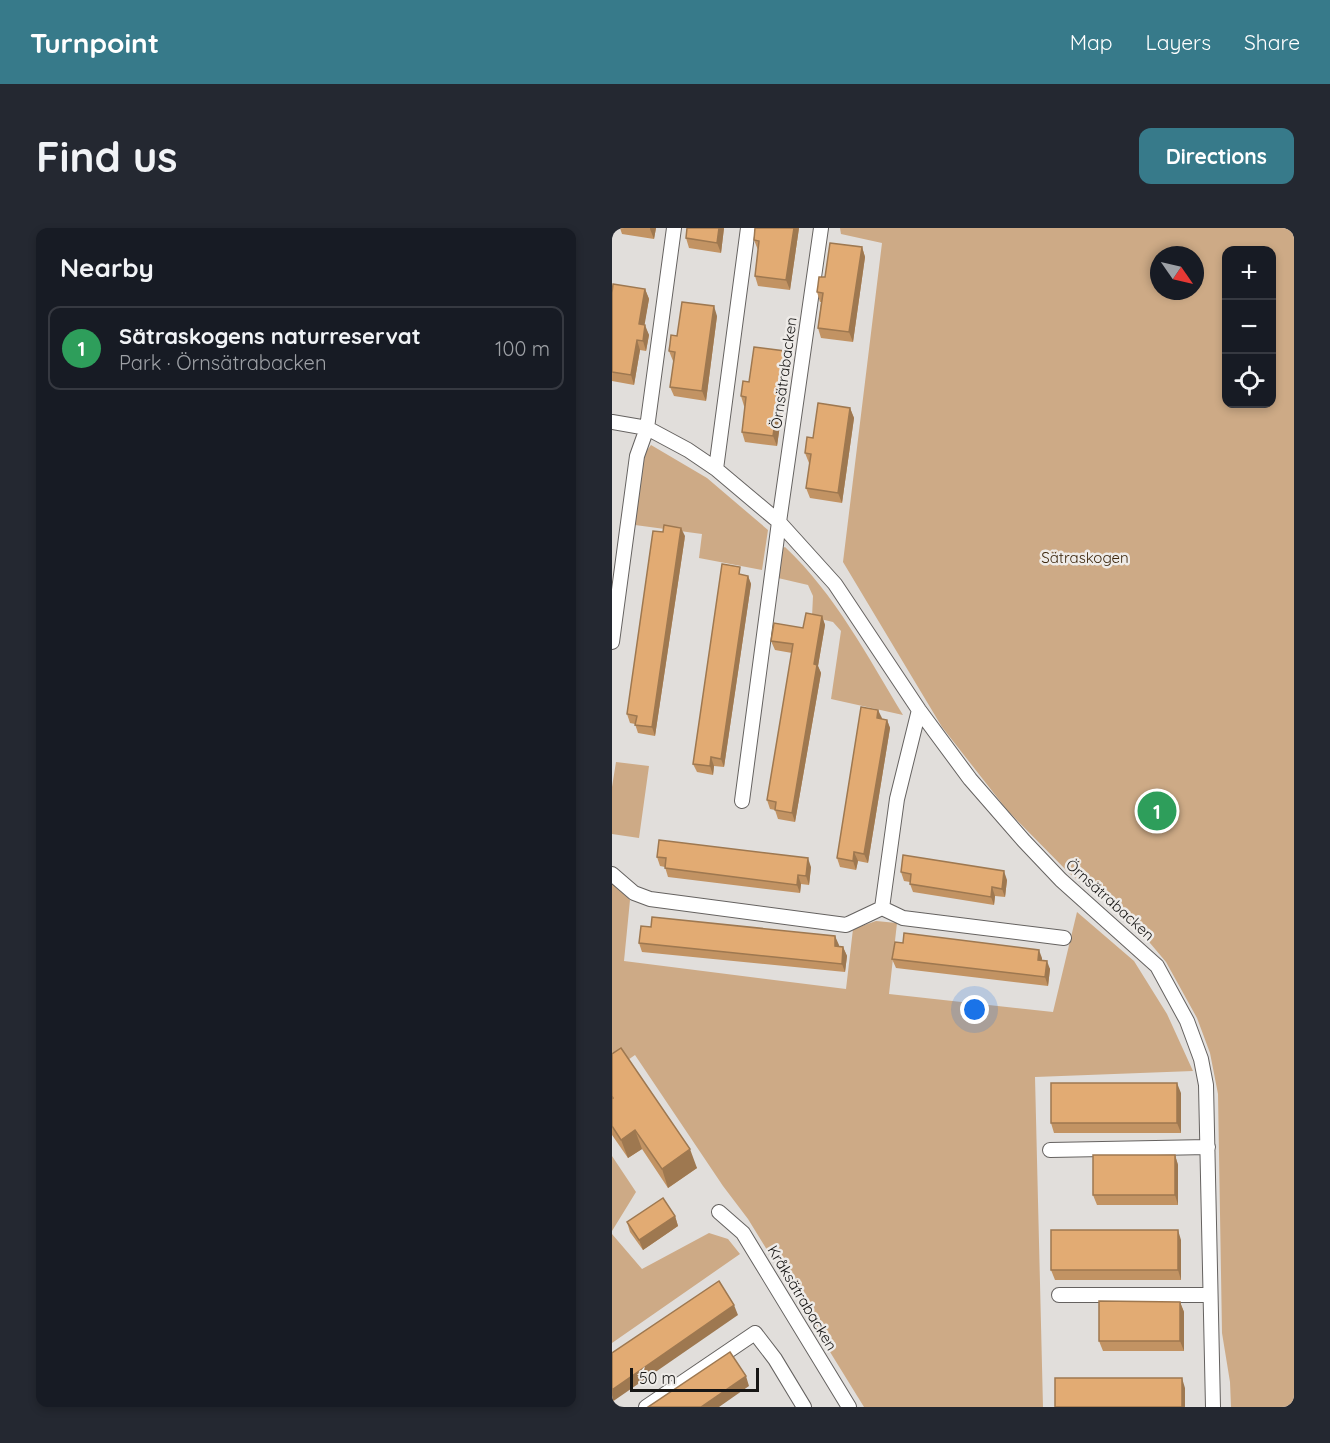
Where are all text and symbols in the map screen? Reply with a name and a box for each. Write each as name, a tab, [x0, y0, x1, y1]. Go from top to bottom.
text: Turnpoint	[30, 25, 159, 60]
text: Map	[1070, 29, 1113, 55]
text: Layers	[1146, 29, 1211, 55]
text: Share	[1244, 29, 1300, 55]
button: Directions	[1139, 128, 1294, 184]
text: Find us	[36, 130, 178, 183]
north arrow	[1150, 246, 1204, 300]
map controls	[1222, 246, 1276, 408]
button: +	[1222, 246, 1276, 300]
text: Nearby	[60, 251, 154, 284]
button: −	[1222, 300, 1276, 354]
street label: Örnsätrabacken	[766, 316, 801, 430]
text: Sätraskogens naturreservat	[119, 322, 421, 350]
text: 1	[78, 336, 85, 361]
text: 100 m	[495, 336, 550, 361]
text: Park · Örnsätrabacken	[119, 350, 326, 375]
button: locate	[1222, 354, 1276, 408]
park label: Sätraskogen	[1041, 548, 1129, 567]
pin: 1	[1138, 788, 1176, 834]
street label: Örnsätrabacken	[1062, 855, 1159, 944]
your location	[960, 995, 989, 1024]
street label: Kråksätrabacken	[764, 1242, 841, 1354]
scale bar	[630, 1365, 759, 1392]
text: 50 m	[639, 1368, 676, 1388]

